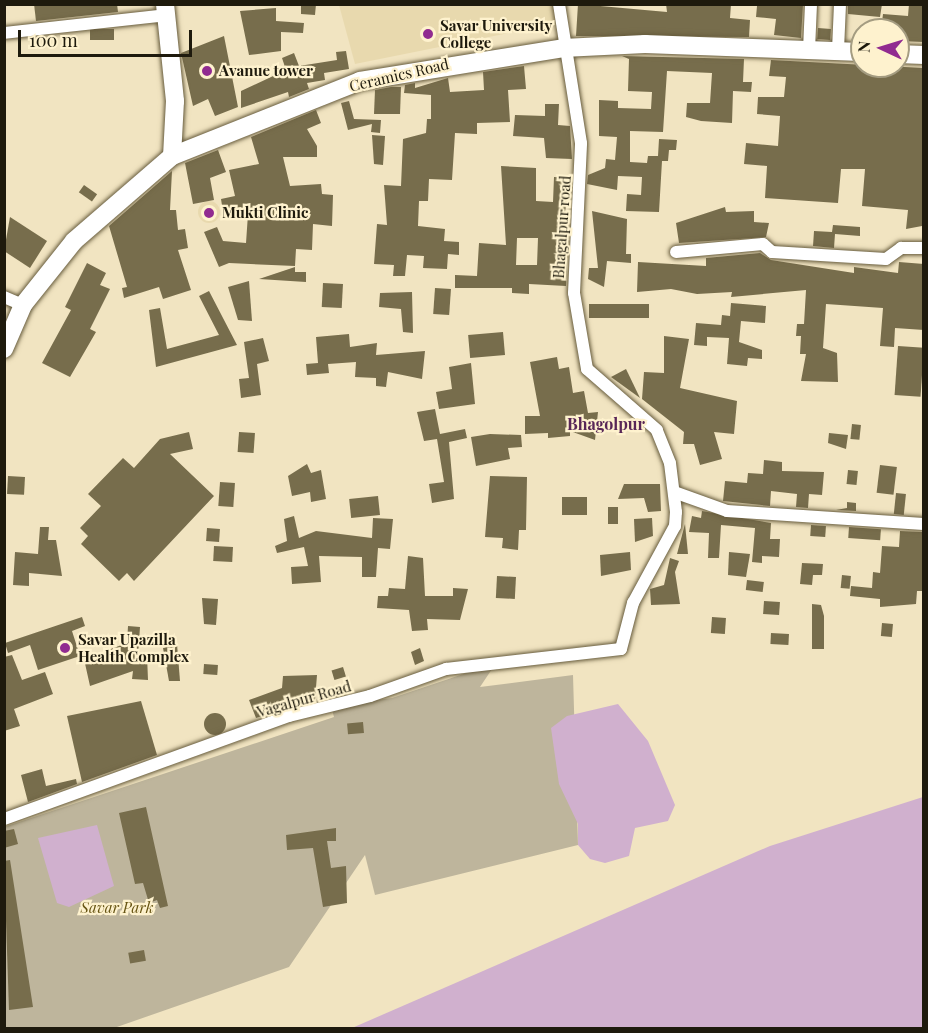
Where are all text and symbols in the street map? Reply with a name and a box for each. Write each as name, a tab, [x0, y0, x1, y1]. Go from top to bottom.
place label: Savar University College	[440, 16, 553, 51]
scale bar	[21, 18, 195, 56]
north arrow	[850, 18, 910, 78]
marker: Savar University College	[421, 27, 435, 41]
text: 100 m	[29, 28, 78, 52]
text: N	[853, 40, 874, 53]
street label: Ceramics Road	[347, 55, 451, 95]
place label: Avanue tower	[219, 62, 313, 80]
marker: Avanue tower	[200, 64, 214, 78]
street label: Bhagalpur road	[549, 175, 575, 279]
marker: Mukti Clinic	[200, 204, 218, 222]
place label: Mukti Clinic	[222, 204, 308, 222]
district label: Bhagolpur	[567, 414, 645, 434]
place label: Savar Upazilla Health Complex	[78, 630, 189, 665]
marker: Savar Upazilla Health Complex	[56, 639, 74, 657]
street label: Vagalpur Road	[255, 677, 353, 721]
park label: Savar Park	[81, 899, 153, 917]

